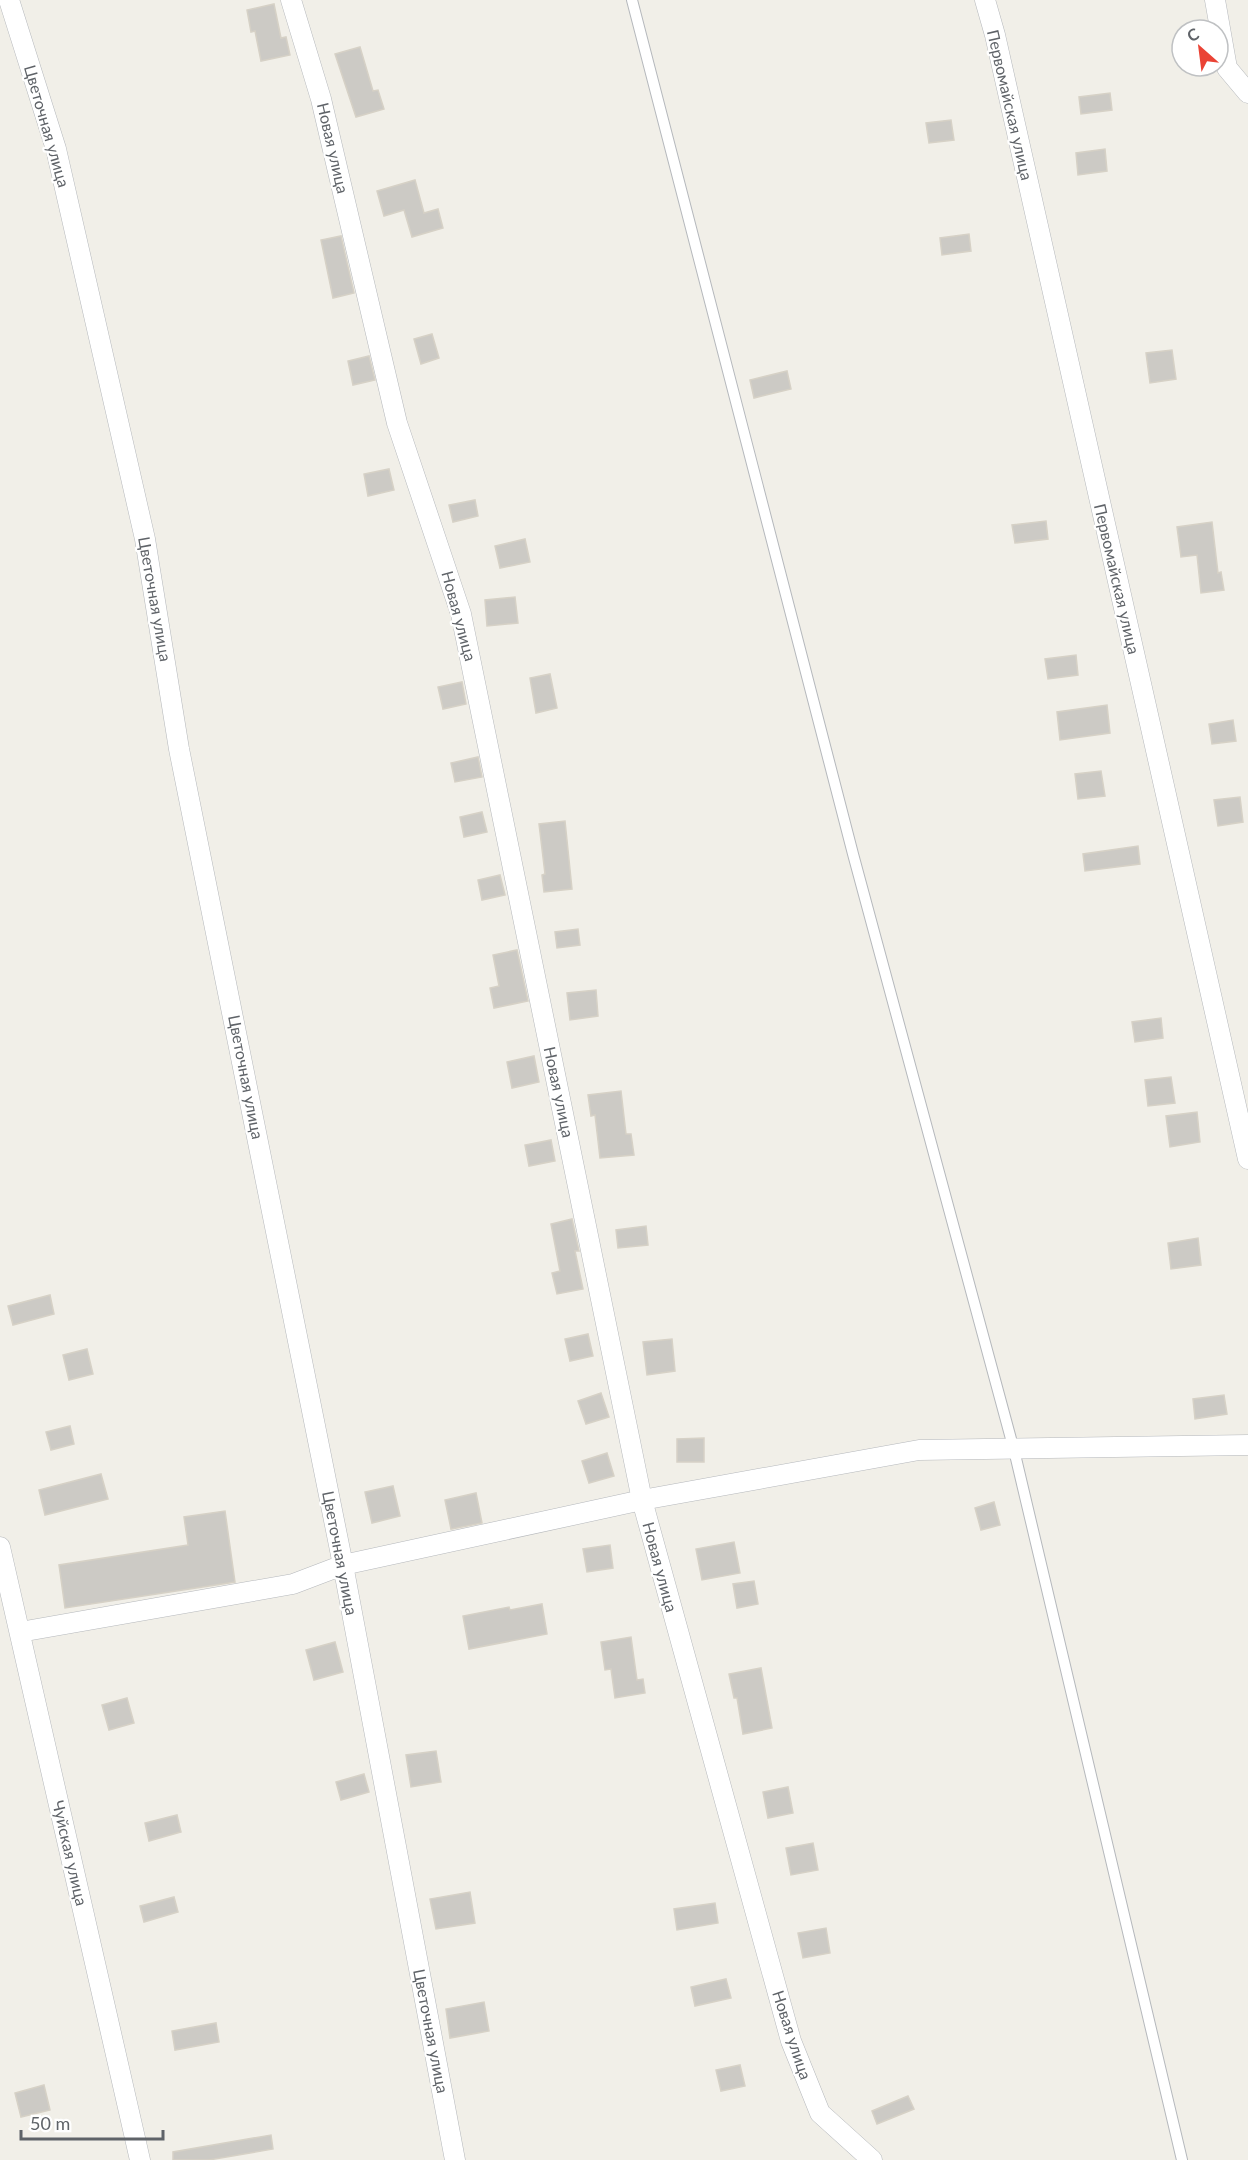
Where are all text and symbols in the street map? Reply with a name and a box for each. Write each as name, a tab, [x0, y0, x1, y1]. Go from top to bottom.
north arrow	[1170, 18, 1230, 78]
text: С	[1184, 23, 1202, 45]
street label: Первомайская улица	[984, 28, 1037, 182]
street label: Цветочная улица	[21, 63, 74, 189]
street label: Новая улица	[314, 101, 353, 195]
street label: Первомайская улица	[1091, 502, 1144, 656]
street label: Цветочная улица	[135, 535, 176, 663]
street label: Новая улица	[438, 569, 481, 663]
street label: Цветочная улица	[225, 1013, 268, 1141]
street label: Новая улица	[541, 1045, 578, 1139]
street label: Цветочная улица	[319, 1489, 362, 1617]
street label: Новая улица	[639, 1520, 682, 1614]
street label: Чуйская улица	[49, 1798, 92, 1907]
street label: Цветочная улица	[410, 1967, 453, 2095]
street label: Новая улица	[769, 1988, 816, 2082]
scale bar	[21, 2103, 164, 2141]
text: 50 m	[30, 2112, 70, 2134]

